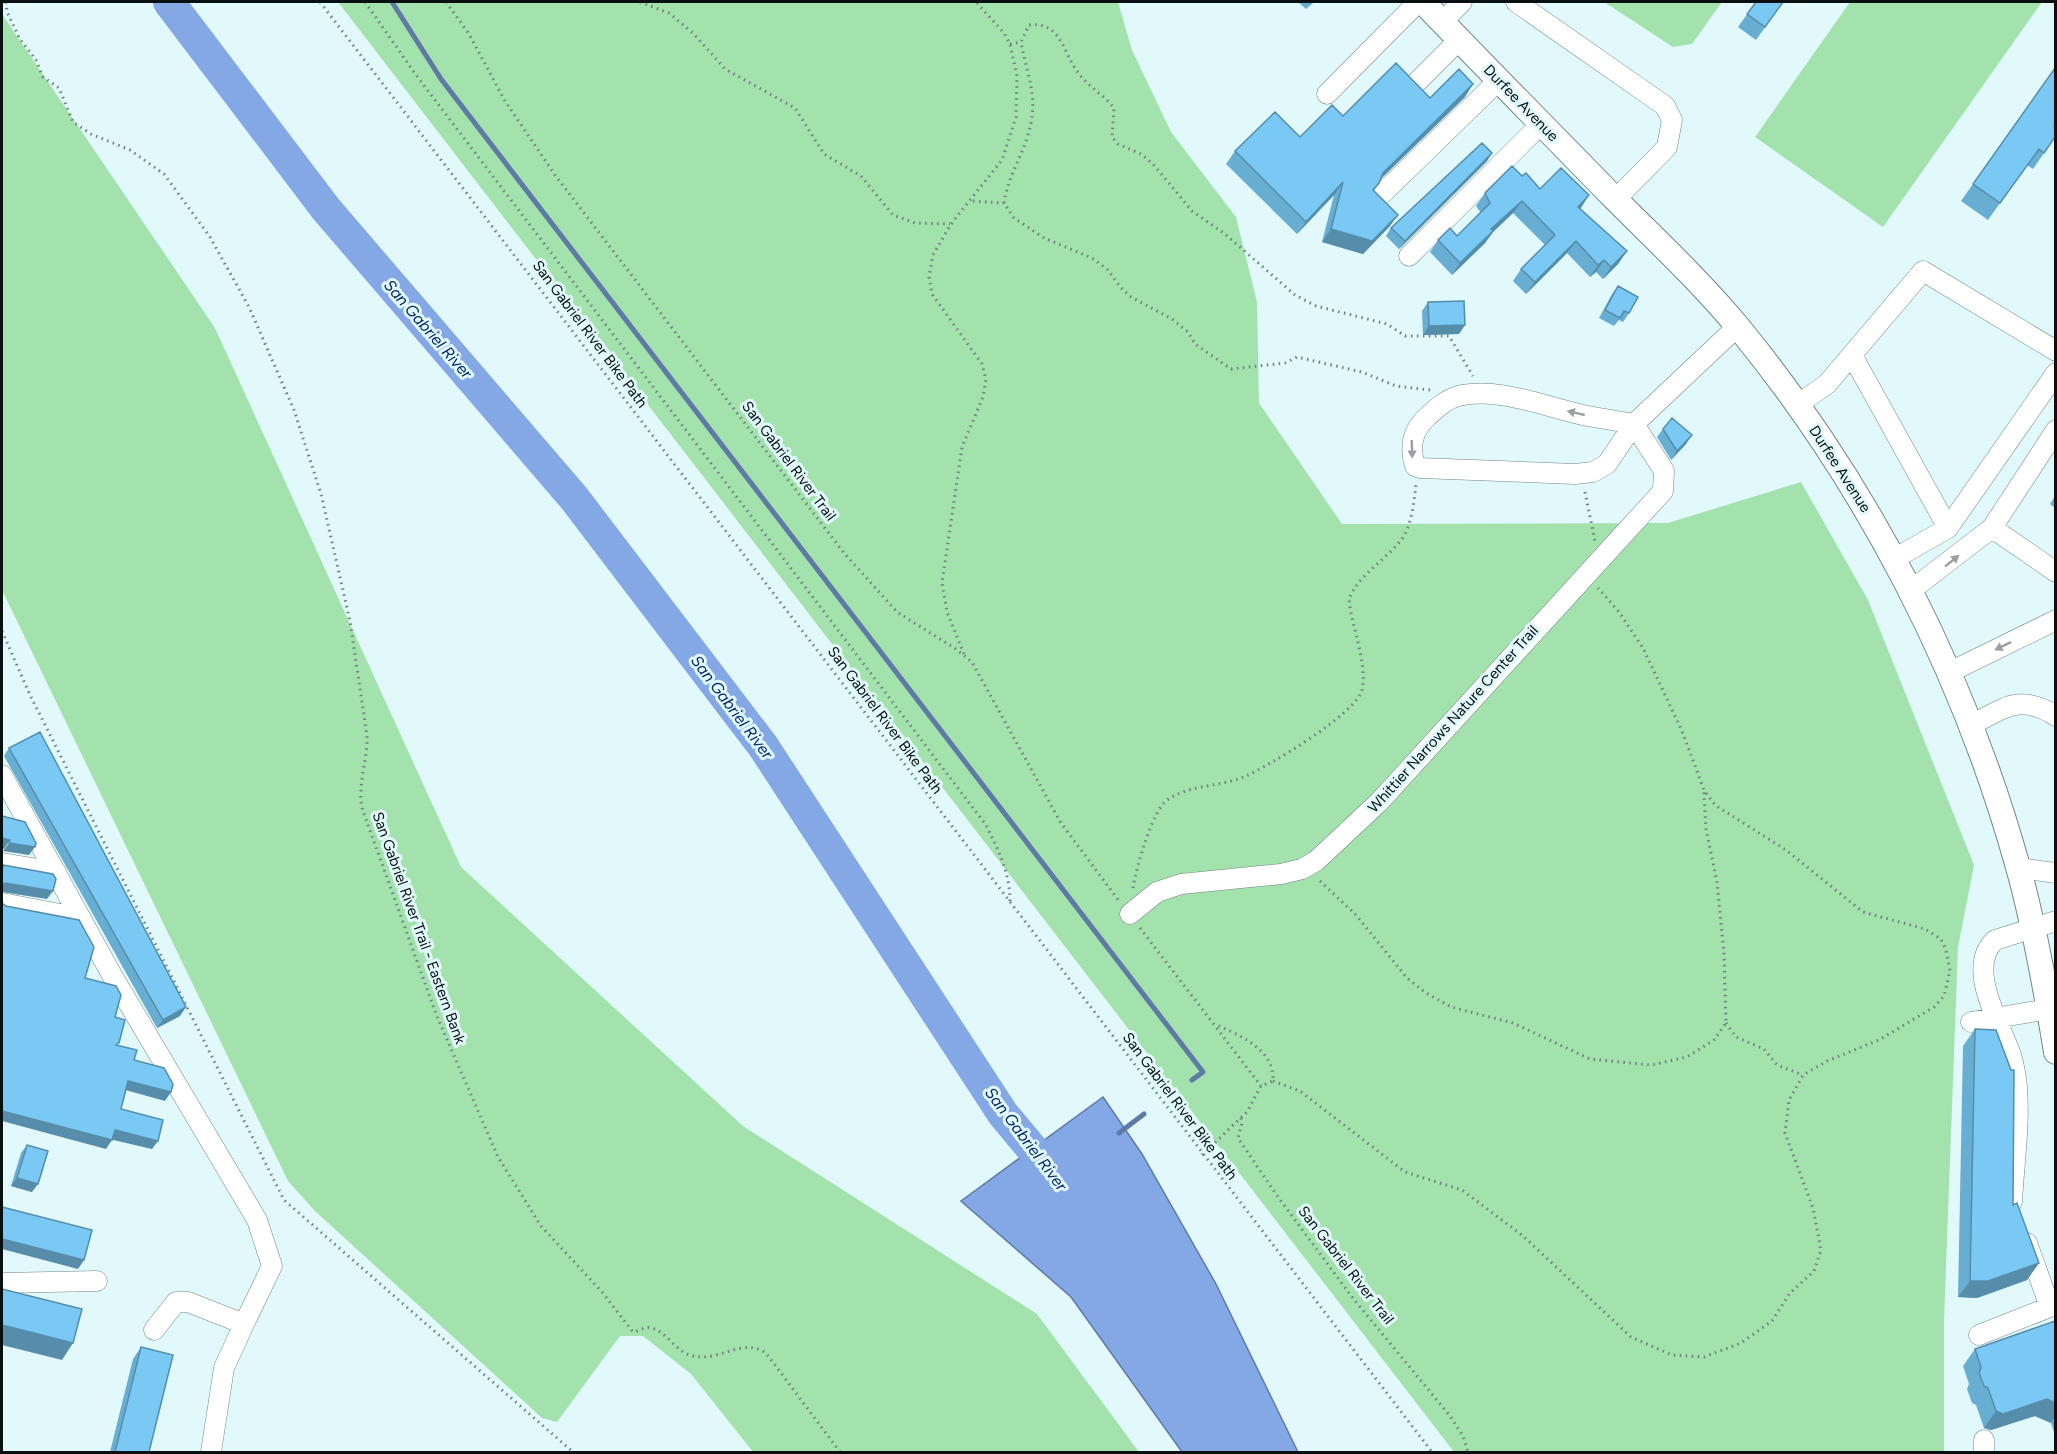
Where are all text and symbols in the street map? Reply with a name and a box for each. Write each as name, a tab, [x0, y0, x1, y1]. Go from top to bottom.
street label: Durfee Avenue	[1480, 61, 1562, 145]
street label: San Gabriel River Bike Path	[529, 257, 651, 411]
water label: San Gabriel River	[380, 276, 476, 383]
street label: San Gabriel River Trail	[738, 398, 840, 524]
one-way arrow	[1567, 408, 1585, 418]
street label: Durfee Avenue	[1805, 422, 1875, 516]
one-way arrow	[1408, 439, 1417, 458]
one-way arrow	[1944, 554, 1960, 567]
street label: Whittier Narrows Nature Center Trail	[1364, 622, 1542, 816]
one-way arrow	[1995, 641, 2012, 651]
street label: San Gabriel River Bike Path	[824, 643, 946, 797]
water label: San Gabriel River	[687, 652, 777, 763]
street label: San Gabriel River Trail - Eastern Bank	[369, 809, 470, 1047]
street label: San Gabriel River Bike Path	[1119, 1029, 1241, 1183]
water label: San Gabriel River	[981, 1084, 1071, 1195]
street label: San Gabriel River Trail	[1294, 1202, 1398, 1328]

